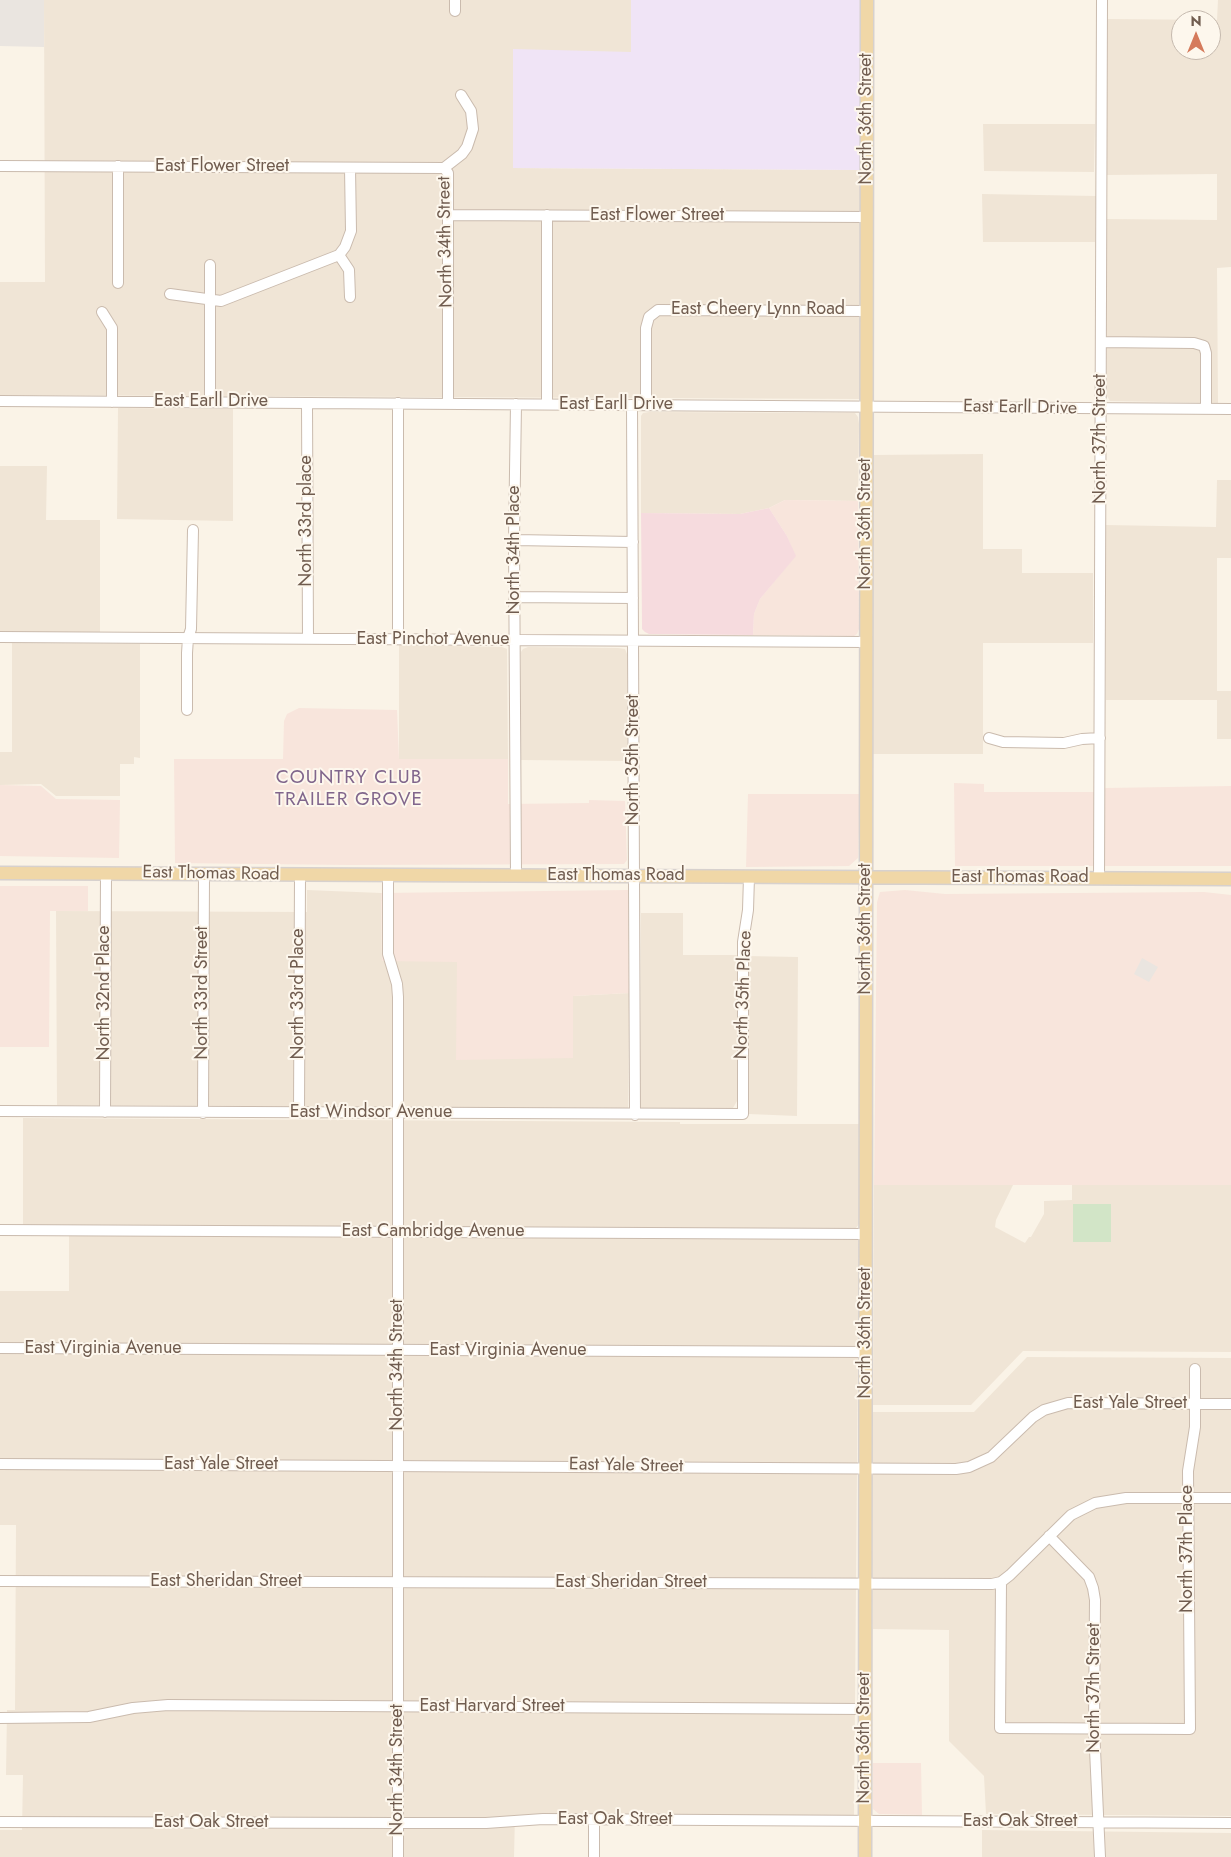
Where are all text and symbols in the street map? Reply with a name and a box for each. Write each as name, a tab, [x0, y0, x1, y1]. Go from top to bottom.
north arrow	[1171, 10, 1221, 60]
text: N	[1190, 11, 1202, 31]
street label: North 36th Street	[856, 53, 878, 185]
street label: East Flower Street	[155, 156, 289, 178]
street label: North 34th Street	[434, 176, 458, 308]
street label: East Flower Street	[590, 205, 724, 227]
street label: East Cheery Lynn Road	[671, 299, 845, 321]
street label: North 37th Street	[1090, 374, 1112, 504]
street label: East Earll Drive	[154, 391, 268, 413]
street label: East Earll Drive	[559, 394, 673, 416]
street label: East Earll Drive	[963, 396, 1077, 420]
street label: North 33rd place	[296, 455, 318, 587]
street label: North 36th Street	[855, 458, 877, 590]
street label: North 34th Place	[504, 485, 526, 615]
street label: East Pinchot Avenue	[356, 629, 510, 651]
street label: North 35th Street	[623, 694, 645, 826]
district label: COUNTRY CLUB TRAILER GROVE	[273, 767, 425, 811]
street label: East Thomas Road	[142, 862, 280, 886]
street label: North 36th Street	[855, 863, 877, 995]
street label: East Thomas Road	[547, 865, 685, 887]
street label: East Thomas Road	[951, 867, 1089, 889]
street label: North 32nd Place	[94, 926, 116, 1060]
street label: North 33rd Street	[192, 926, 214, 1060]
street label: North 33rd Place	[288, 928, 310, 1060]
street label: North 35th Place	[731, 930, 757, 1060]
street label: East Windsor Avenue	[290, 1102, 452, 1124]
street label: East Cambridge Avenue	[342, 1221, 524, 1243]
street label: North 36th Street	[855, 1267, 877, 1399]
street label: North 34th Street	[387, 1299, 409, 1431]
street label: East Virginia Avenue	[24, 1338, 182, 1360]
street label: East Virginia Avenue	[429, 1340, 587, 1362]
street label: East Yale Street	[1073, 1393, 1187, 1415]
street label: East Yale Street	[164, 1454, 278, 1476]
street label: East Yale Street	[569, 1454, 683, 1478]
street label: North 37th Place	[1177, 1485, 1199, 1613]
street label: East Sheridan Street	[150, 1571, 302, 1593]
street label: East Sheridan Street	[555, 1572, 707, 1594]
street label: North 37th Street	[1084, 1623, 1106, 1753]
street label: North 36th Street	[854, 1672, 876, 1804]
street label: East Harvard Street	[419, 1696, 565, 1718]
street label: North 34th Street	[387, 1704, 409, 1836]
street label: East Oak Street	[558, 1809, 672, 1831]
street label: East Oak Street	[963, 1811, 1077, 1833]
street label: East Oak Street	[154, 1812, 268, 1834]

